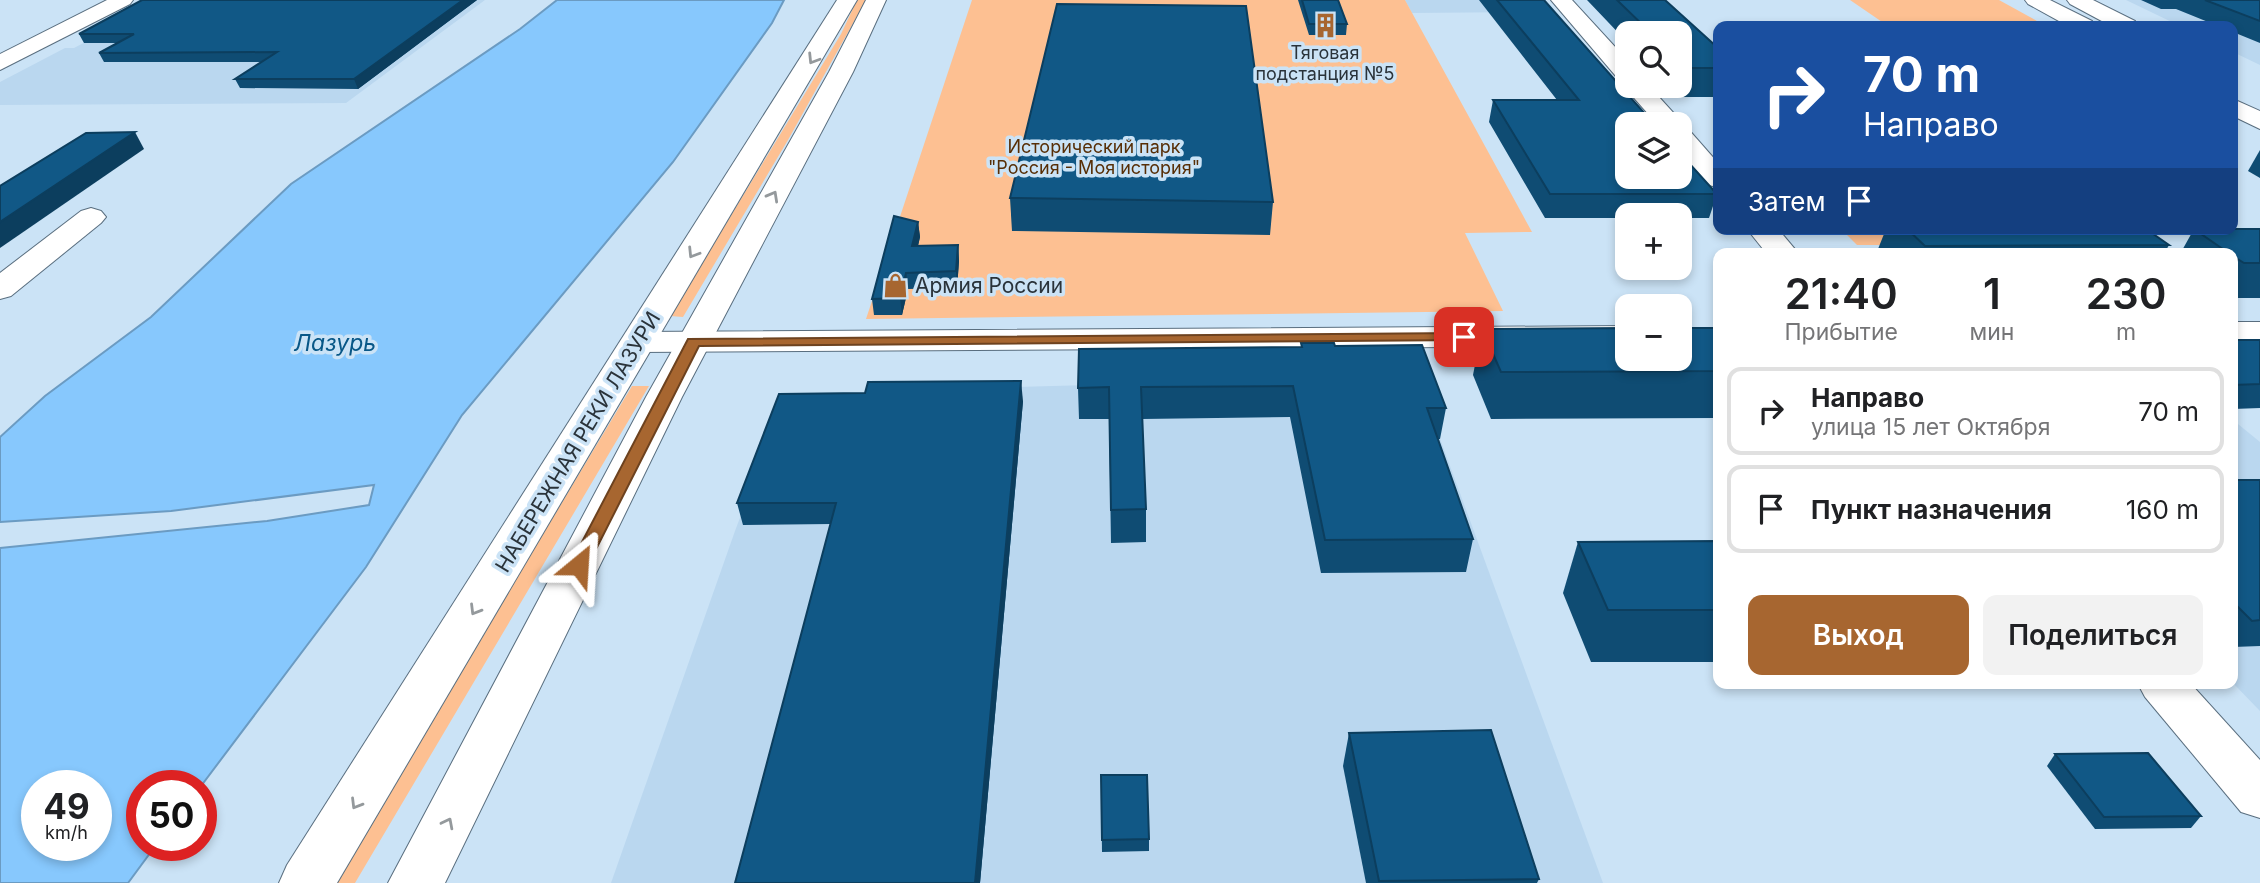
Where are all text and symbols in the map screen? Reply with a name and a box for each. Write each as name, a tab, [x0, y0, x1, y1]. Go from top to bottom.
building icon: Тяговая подстанция №5	[1311, 12, 1339, 40]
map controls	[1615, 21, 1692, 371]
button: search	[1615, 21, 1692, 98]
place label: Тяговая подстанция №5	[1255, 42, 1395, 84]
text: 70 m	[1863, 45, 1980, 104]
icon: right	[1748, 49, 1839, 140]
one-way arrow	[808, 52, 821, 65]
text: Направо	[1863, 105, 1999, 144]
button: layers	[1615, 112, 1692, 189]
park label: Исторический парк "Россия - Моя история"	[988, 136, 1200, 178]
icon: arrive	[1840, 182, 1878, 220]
text: Затем	[1748, 186, 1826, 217]
one-way arrow	[765, 191, 778, 203]
button: +	[1615, 203, 1692, 280]
one-way arrow	[689, 245, 702, 258]
text: 21:40	[1785, 268, 1898, 319]
text: 1	[1983, 268, 2001, 319]
text: 230	[2086, 268, 2166, 319]
shop icon: Армия России	[881, 272, 909, 300]
place label: Армия России	[915, 273, 1063, 298]
button: −	[1615, 294, 1692, 371]
street label: НАБЕРЕЖНАЯ РЕКИ ЛАЗУРИ	[490, 307, 665, 577]
pin	[1434, 307, 1494, 367]
icon: arrive	[1445, 318, 1483, 356]
text: Прибытие	[1785, 318, 1898, 346]
text: мин	[1969, 318, 2014, 346]
text: m	[2116, 318, 2136, 346]
water label: Лазурь	[294, 329, 376, 357]
text: Направо	[1811, 382, 1924, 413]
icon: right	[1752, 392, 1790, 430]
text: 70 m	[2138, 396, 2199, 427]
text: улица 15 лет Октября	[1811, 413, 2050, 441]
icon: arrive	[1752, 490, 1790, 528]
text: Пункт назначения	[1811, 494, 2052, 525]
text: 160 m	[2126, 494, 2199, 525]
position arrow	[542, 528, 616, 602]
button: Выход	[1748, 595, 1969, 675]
button: Поделиться	[1983, 595, 2203, 675]
one-way arrow	[470, 602, 483, 615]
speed limit sign: 50	[126, 770, 217, 861]
text: 49	[43, 785, 90, 827]
one-way arrow	[351, 796, 364, 809]
one-way arrow	[440, 818, 454, 830]
text: km/h	[45, 822, 88, 843]

